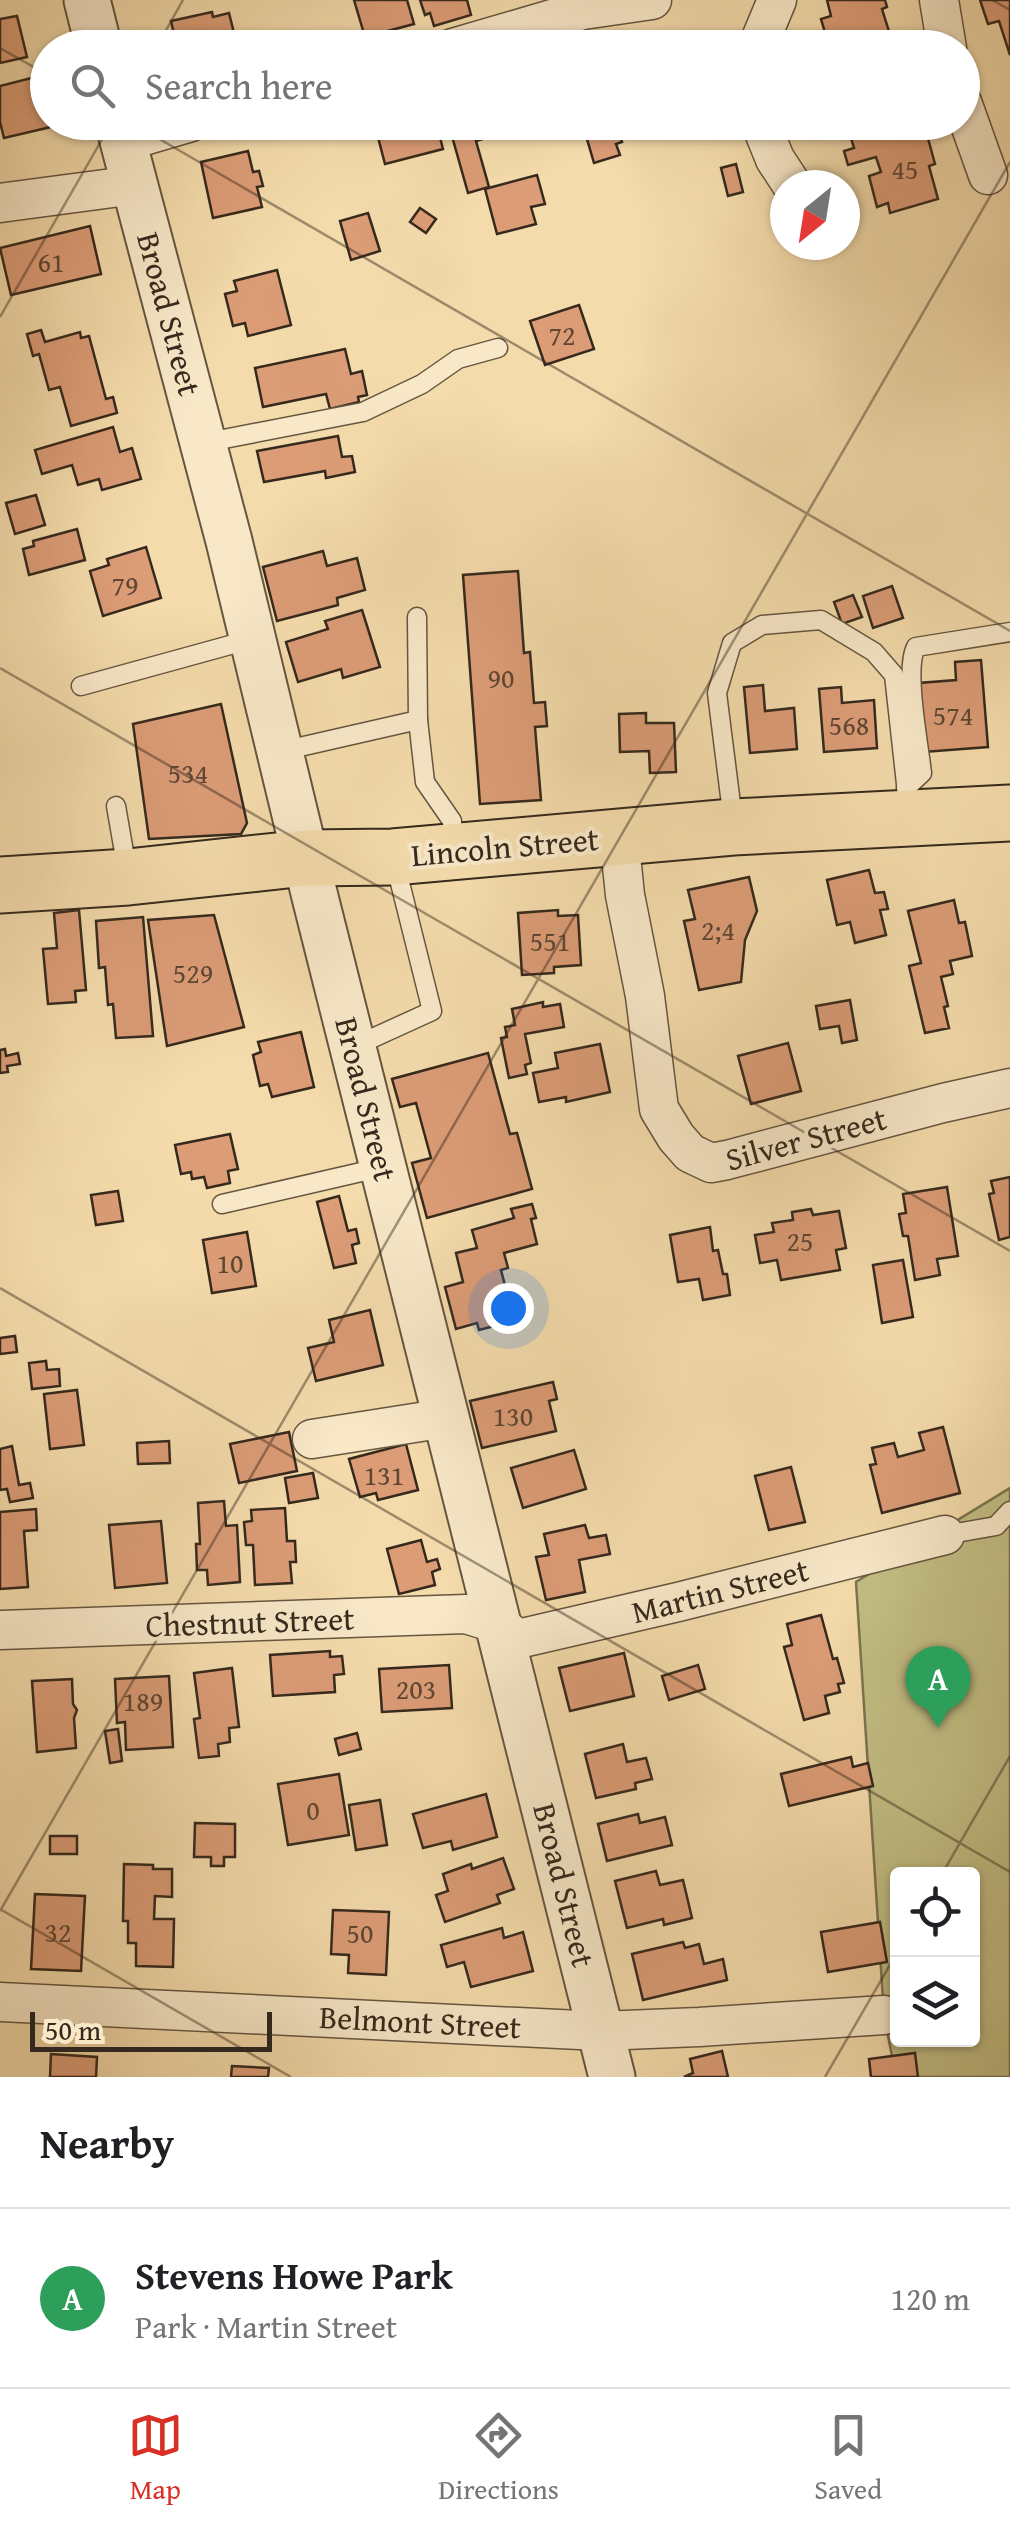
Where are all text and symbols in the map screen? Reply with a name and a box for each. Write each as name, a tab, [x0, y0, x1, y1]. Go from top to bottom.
search box	[30, 30, 980, 140]
text: Search here	[145, 57, 333, 113]
icon: search	[65, 58, 120, 113]
house number: 45	[892, 148, 918, 189]
north arrow	[770, 170, 860, 260]
street label: Broad Street	[125, 227, 214, 401]
house number: 61	[38, 241, 64, 282]
house number: 72	[549, 314, 575, 355]
house number: 79	[112, 564, 138, 605]
house number: 90	[488, 657, 514, 698]
house number: 574	[933, 694, 973, 735]
house number: 568	[829, 704, 869, 745]
house number: 534	[168, 752, 208, 793]
street label: Lincoln Street	[409, 815, 601, 878]
house number: 2;4	[701, 909, 735, 950]
house number: 551	[530, 920, 570, 961]
house number: 529	[173, 952, 213, 993]
street label: Broad Street	[323, 1012, 410, 1186]
street label: Silver Street	[720, 1094, 892, 1183]
house number: 25	[787, 1220, 813, 1261]
house number: 10	[217, 1242, 243, 1283]
your location	[483, 1283, 534, 1334]
house number: 130	[493, 1395, 533, 1436]
house number: 131	[364, 1454, 404, 1495]
street label: Martin Street	[626, 1546, 813, 1635]
street label: Chestnut Street	[145, 1594, 355, 1649]
pin: A	[906, 1646, 970, 1728]
house number: 203	[396, 1668, 436, 1709]
house number: 189	[123, 1680, 163, 1721]
house number: 0	[306, 1789, 320, 1830]
street label: Broad Street	[521, 1798, 608, 1972]
map controls	[890, 1867, 980, 2047]
button: locate	[890, 1867, 980, 1957]
house number: 32	[45, 1911, 71, 1952]
house number: 50	[347, 1912, 373, 1953]
button: layers	[890, 1957, 980, 2047]
street label: Belmont Street	[318, 1993, 522, 2050]
scale bar	[30, 2007, 272, 2052]
text: 50 m	[45, 2009, 101, 2050]
text: Nearby	[40, 2112, 174, 2173]
text: Stevens Howe Park	[135, 2247, 453, 2303]
text: A	[62, 2275, 83, 2322]
text: 120 m	[891, 2275, 970, 2322]
text: Park · Martin Street	[135, 2303, 397, 2350]
tab: Map	[128, 2408, 183, 2509]
tab: Directions	[438, 2408, 559, 2509]
tab: Saved	[814, 2408, 882, 2509]

